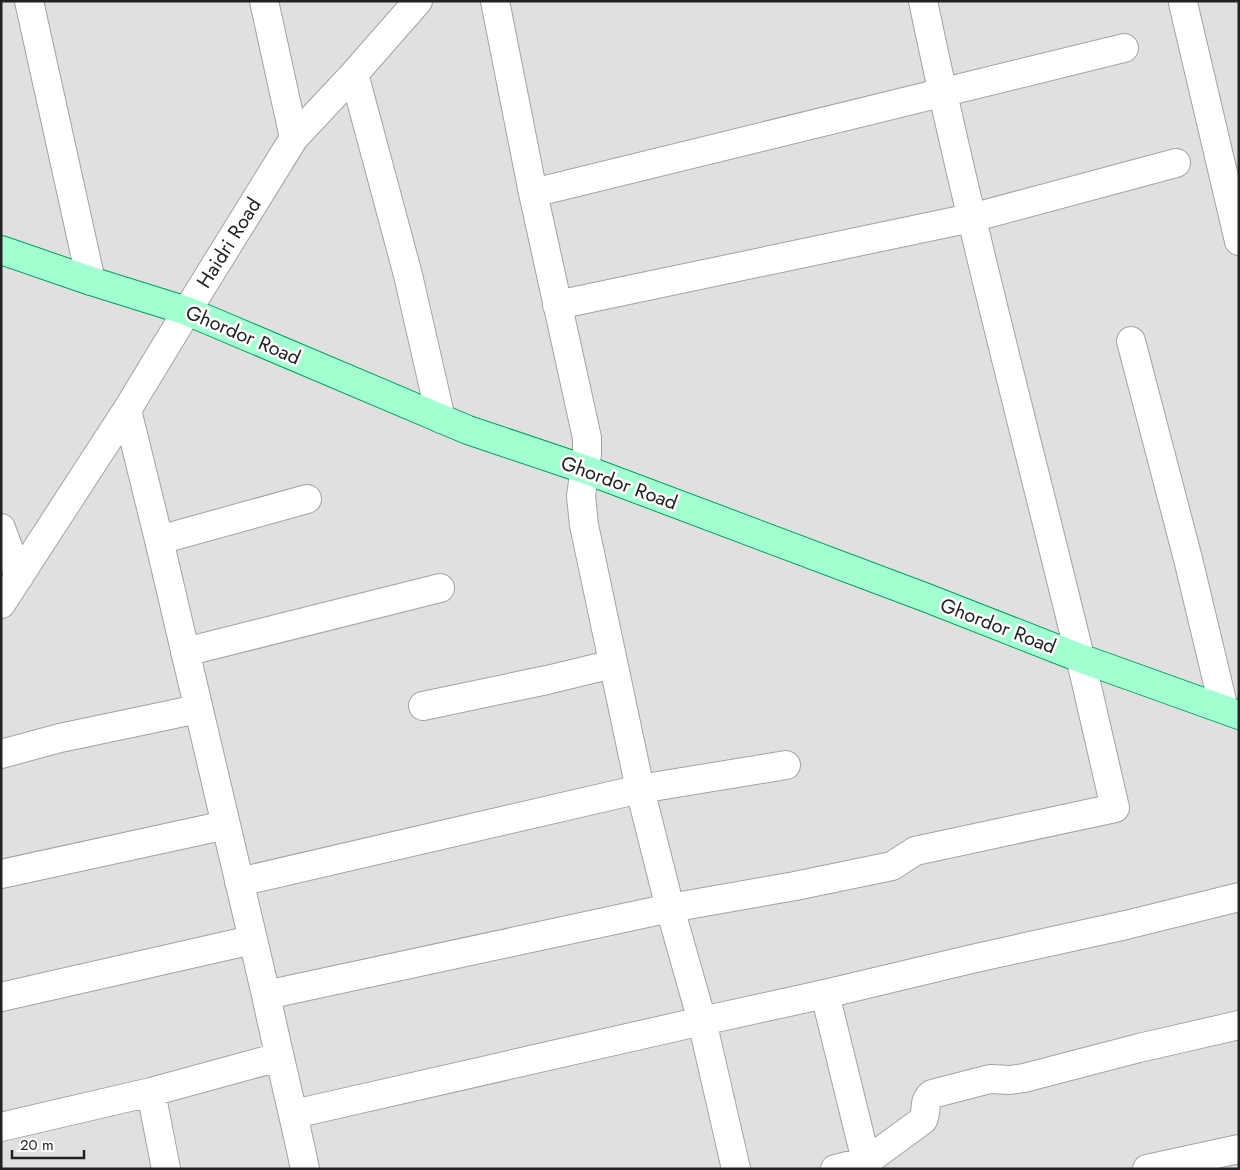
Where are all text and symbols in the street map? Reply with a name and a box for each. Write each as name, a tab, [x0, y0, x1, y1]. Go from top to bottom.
street label: Haidri Road	[190, 192, 268, 294]
street label: Ghordor Road	[181, 298, 305, 372]
street label: Ghordor Road	[557, 448, 681, 518]
street label: Ghordor Road	[936, 591, 1060, 661]
scale bar	[12, 1128, 85, 1160]
text: 20 m	[20, 1134, 54, 1156]

